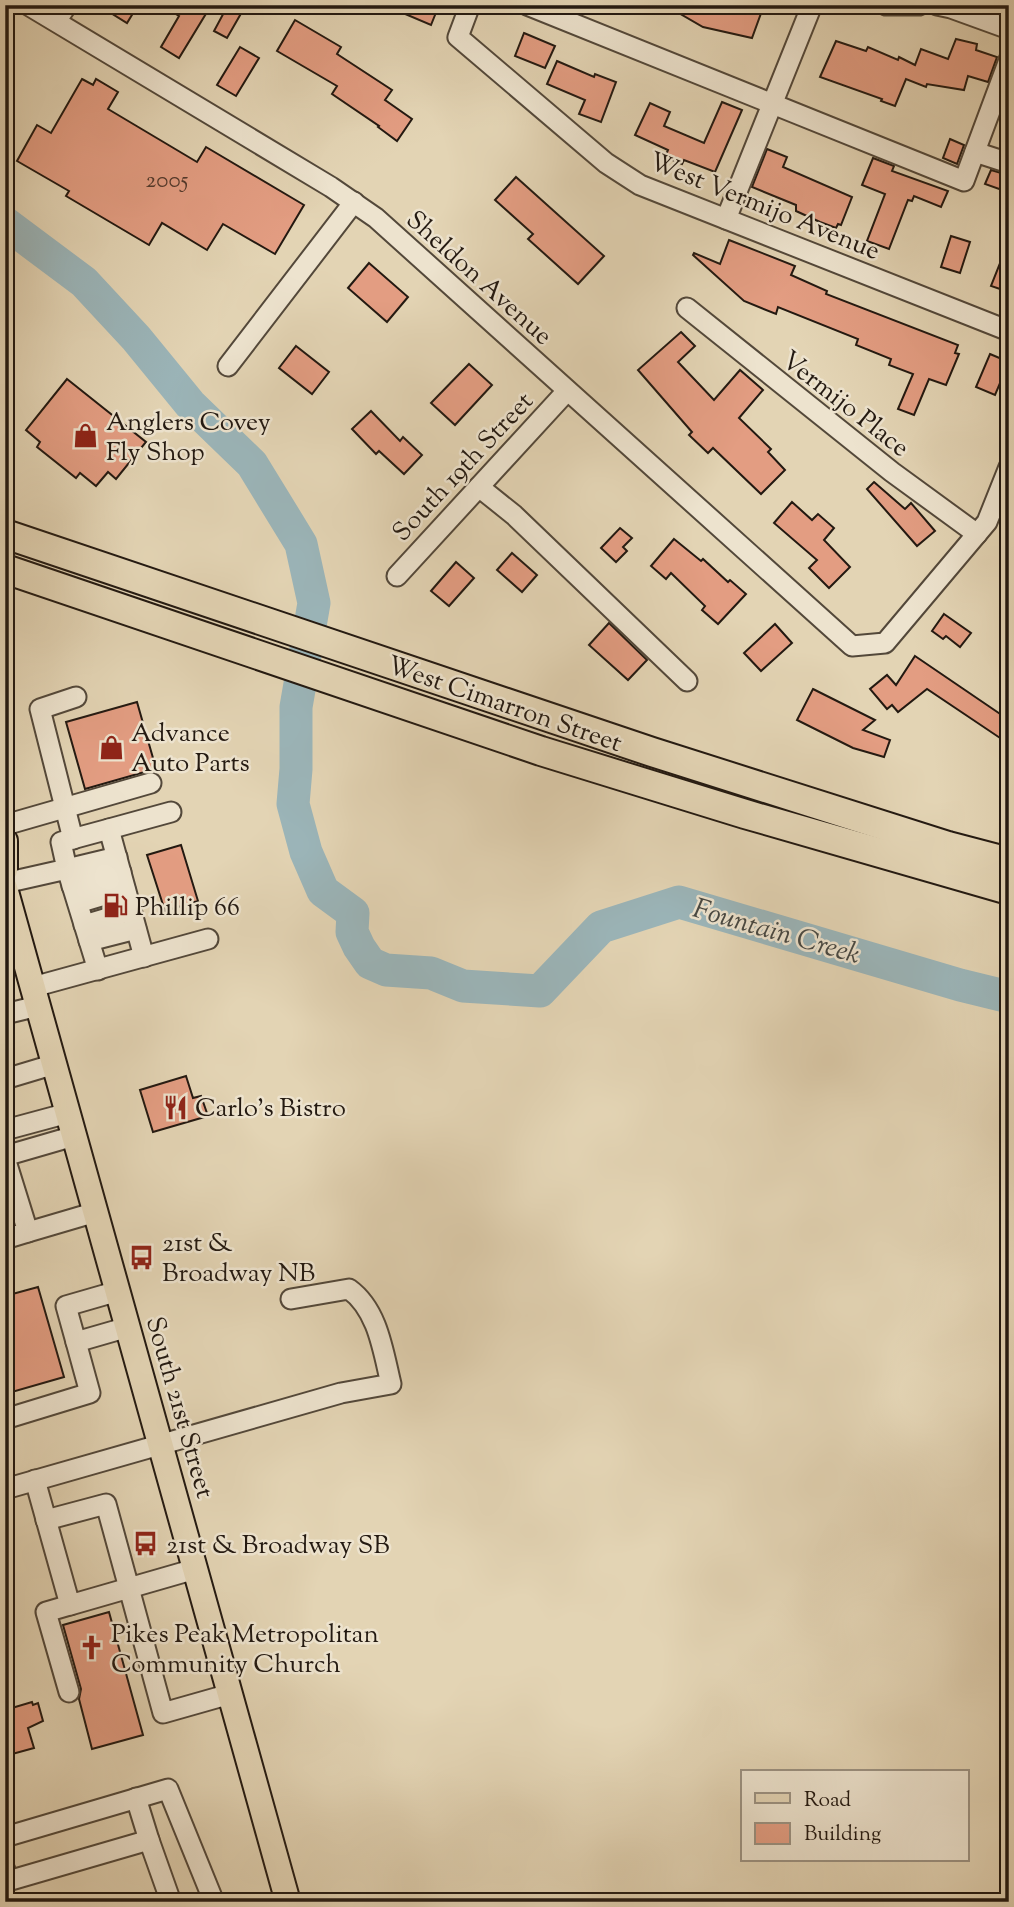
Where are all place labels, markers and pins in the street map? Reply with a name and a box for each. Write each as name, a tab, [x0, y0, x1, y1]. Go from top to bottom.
place label: Anglers Covey Fly Shop	[106, 405, 271, 472]
shop icon: Anglers Covey Fly Shop	[72, 422, 100, 450]
place label: Advance Auto Parts	[131, 716, 250, 783]
shop icon: Advance Auto Parts	[97, 733, 125, 761]
place label: Phillip 66	[135, 890, 240, 927]
fuel station icon: Phillip 66	[101, 892, 129, 920]
place label: Carlo's Bistro	[195, 1091, 346, 1128]
restaurant icon: Carlo's Bistro	[161, 1093, 189, 1121]
place label: 21st & Broadway NB	[162, 1226, 315, 1293]
bus stop icon: 21st & Broadway NB	[128, 1243, 156, 1271]
place label: 21st & Broadway SB	[166, 1528, 390, 1565]
bus stop icon: 21st & Broadway SB	[132, 1530, 160, 1558]
place label: Pikes Peak Metropolitan Community Church	[111, 1617, 379, 1684]
church icon: Pikes Peak Metropolitan Community Church	[77, 1634, 105, 1662]

